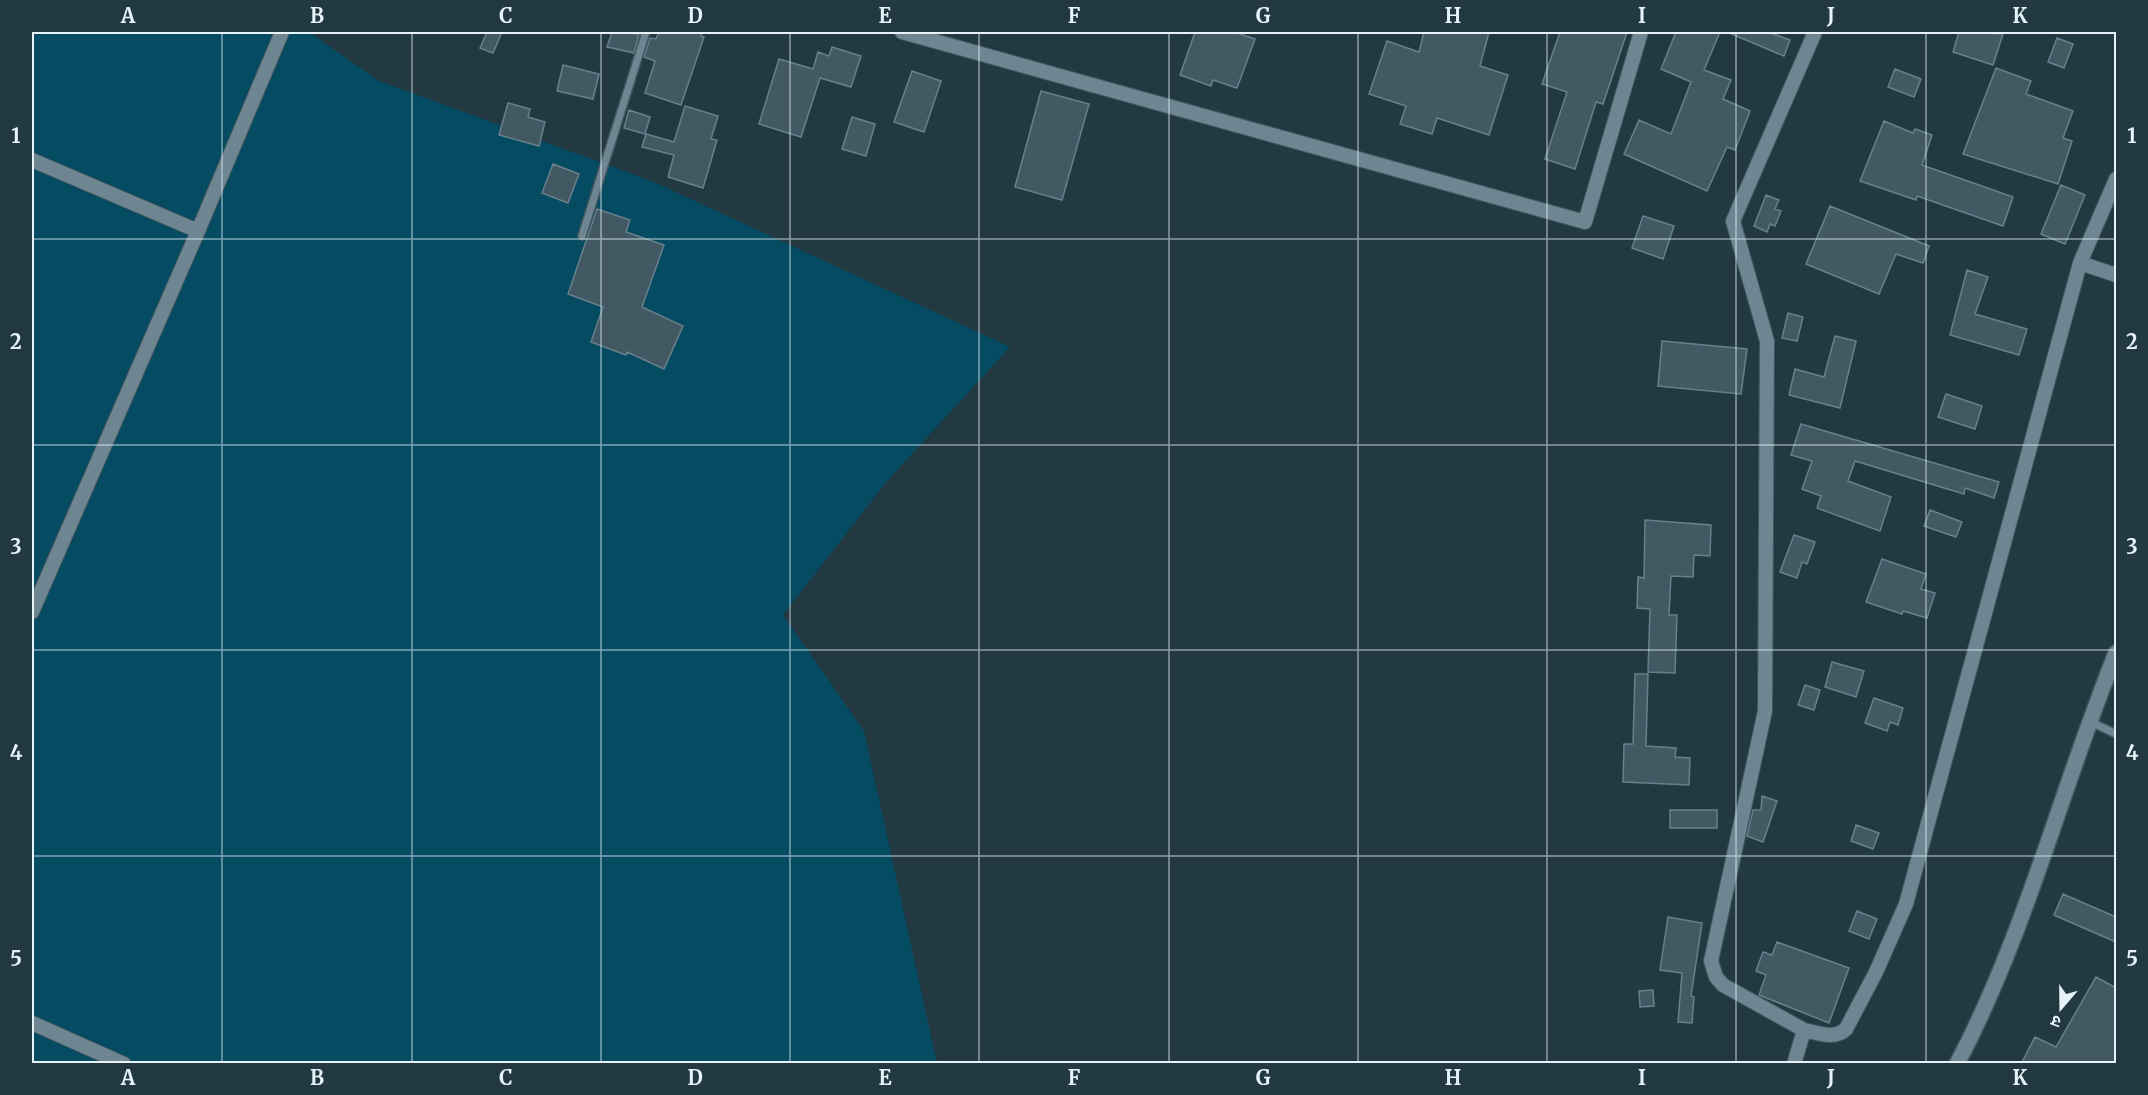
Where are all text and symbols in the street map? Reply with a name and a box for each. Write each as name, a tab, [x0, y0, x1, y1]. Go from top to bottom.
text: A	[120, 3, 136, 28]
text: B	[310, 3, 324, 28]
text: C	[499, 3, 513, 28]
text: D	[687, 3, 703, 28]
text: E	[878, 3, 892, 28]
text: F	[1068, 3, 1081, 28]
text: G	[1256, 3, 1271, 28]
text: H	[1445, 3, 1461, 28]
text: I	[1638, 3, 1646, 28]
text: J	[1826, 3, 1835, 28]
text: K	[2013, 3, 2028, 28]
text: 1	[11, 123, 21, 148]
text: 1	[2127, 123, 2137, 148]
text: 2	[10, 329, 22, 354]
text: 2	[2126, 329, 2138, 354]
text: 3	[10, 534, 22, 559]
text: 3	[2126, 534, 2138, 559]
text: 4	[10, 740, 23, 765]
text: 4	[2126, 740, 2139, 765]
text: 5	[10, 946, 22, 971]
text: 5	[2126, 946, 2138, 971]
north arrow	[2031, 978, 2091, 1038]
text: उ	[2047, 1011, 2064, 1033]
text: A	[120, 1065, 136, 1090]
text: B	[310, 1065, 324, 1090]
text: C	[499, 1065, 513, 1090]
text: D	[687, 1065, 703, 1090]
text: E	[878, 1065, 892, 1090]
text: F	[1068, 1065, 1081, 1090]
text: G	[1256, 1065, 1271, 1090]
text: H	[1445, 1065, 1461, 1090]
text: I	[1638, 1065, 1646, 1090]
text: J	[1826, 1065, 1835, 1090]
text: K	[2013, 1065, 2028, 1090]

